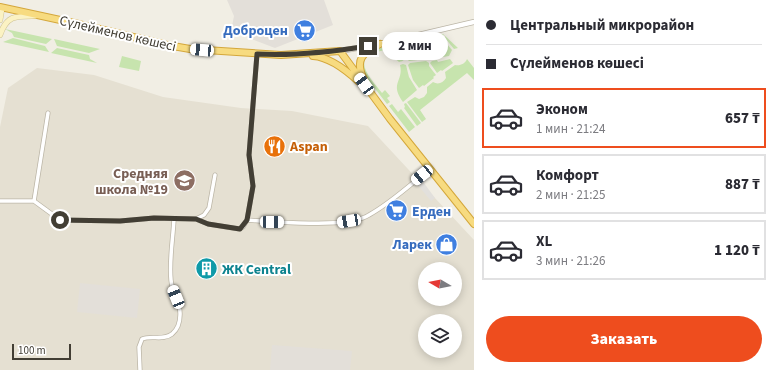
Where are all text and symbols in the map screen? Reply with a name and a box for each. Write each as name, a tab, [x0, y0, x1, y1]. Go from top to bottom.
street label: Сүлейменов көшесі	[57, 11, 178, 57]
text: Центральный микрорайон	[510, 15, 694, 36]
supermarket icon: Доброцен	[291, 17, 317, 43]
place label: Доброцен	[223, 21, 288, 41]
callout: 2 мин	[382, 32, 448, 60]
route end	[359, 37, 377, 55]
text: 2 мин	[398, 37, 432, 55]
car	[190, 43, 214, 57]
text: Сүлейменов көшесі	[510, 53, 644, 74]
car	[352, 71, 376, 97]
text: Эконом	[536, 99, 588, 120]
icon: car	[488, 100, 524, 136]
text: 657 ₸	[725, 108, 760, 129]
text: 1 мин · 21:24	[536, 120, 605, 138]
restaurant icon: Aspan	[262, 133, 288, 159]
place label: Aspan	[289, 137, 328, 157]
car	[409, 163, 435, 187]
place label: Средняя школа №19	[95, 164, 168, 200]
text: Комфорт	[536, 165, 599, 186]
icon: car	[488, 166, 524, 202]
school or university icon: Средняя школа №19	[171, 168, 197, 194]
text: 887 ₸	[725, 174, 760, 195]
text: 2 мин · 21:25	[536, 186, 605, 204]
supermarket icon: Ерден	[383, 198, 409, 224]
place label: Ерден	[412, 202, 451, 222]
route start	[51, 211, 69, 229]
car	[336, 213, 362, 229]
car	[260, 216, 284, 228]
shop icon: Ларек	[434, 231, 460, 257]
text: XL	[536, 231, 552, 252]
icon: car	[488, 232, 524, 268]
place label: Ларек	[391, 235, 432, 255]
text: 1 120 ₸	[714, 240, 760, 261]
text: 3 мин · 21:26	[536, 252, 605, 270]
building icon: ЖК Central	[193, 256, 219, 282]
place label: ЖК Central	[222, 260, 291, 280]
north arrow	[418, 262, 462, 306]
map controls	[418, 262, 462, 358]
car	[166, 284, 186, 310]
button: layers	[418, 314, 462, 358]
button: Заказать	[486, 316, 762, 362]
scale bar	[12, 342, 71, 361]
text: 100 m	[18, 343, 46, 358]

